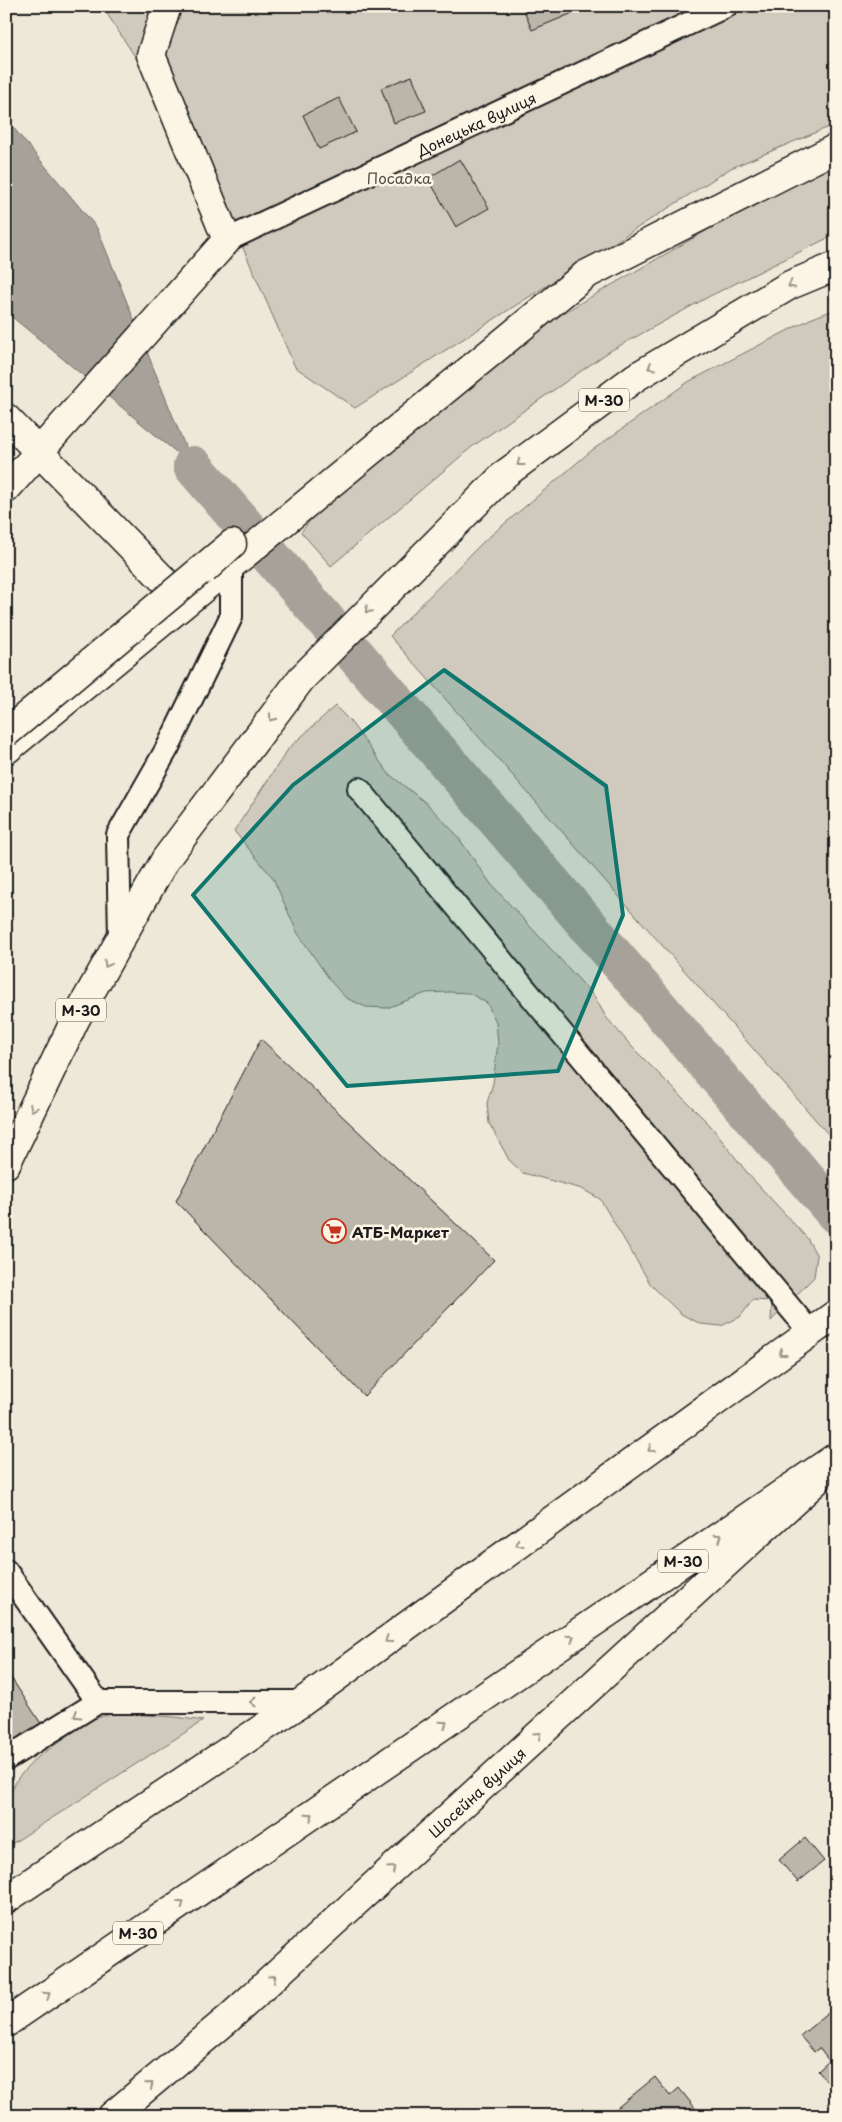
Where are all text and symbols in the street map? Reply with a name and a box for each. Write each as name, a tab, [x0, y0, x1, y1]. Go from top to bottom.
street label: Донецька вулиця	[412, 85, 540, 162]
park label: Посадка	[367, 166, 432, 189]
one-way arrow	[787, 279, 796, 289]
one-way arrow	[647, 361, 656, 371]
road number: М-30	[579, 388, 629, 412]
one-way arrow	[516, 457, 526, 466]
one-way arrow	[365, 605, 374, 614]
one-way arrow	[269, 712, 277, 721]
one-way arrow	[103, 958, 113, 967]
road number: М-30	[56, 998, 106, 1022]
one-way arrow	[29, 1103, 39, 1112]
supermarket icon: АТБ-Маркет	[321, 1218, 347, 1244]
place label: АТБ-Маркет	[352, 1220, 450, 1243]
one-way arrow	[779, 1348, 788, 1356]
one-way arrow	[647, 1443, 657, 1452]
one-way arrow	[713, 1534, 723, 1543]
one-way arrow	[515, 1538, 525, 1547]
road number: М-30	[658, 1550, 708, 1572]
one-way arrow	[384, 1634, 393, 1643]
one-way arrow	[565, 1635, 574, 1644]
one-way arrow	[249, 1697, 256, 1707]
one-way arrow	[73, 1708, 82, 1718]
one-way arrow	[439, 1721, 448, 1730]
one-way arrow	[533, 1732, 542, 1741]
street label: Шосейна вулиця	[423, 1741, 530, 1842]
one-way arrow	[304, 1813, 314, 1822]
one-way arrow	[387, 1866, 396, 1875]
one-way arrow	[175, 1901, 185, 1910]
road number: М-30	[113, 1922, 163, 1945]
one-way arrow	[267, 1975, 276, 1984]
one-way arrow	[41, 1992, 50, 2001]
one-way arrow	[144, 2081, 153, 2090]

